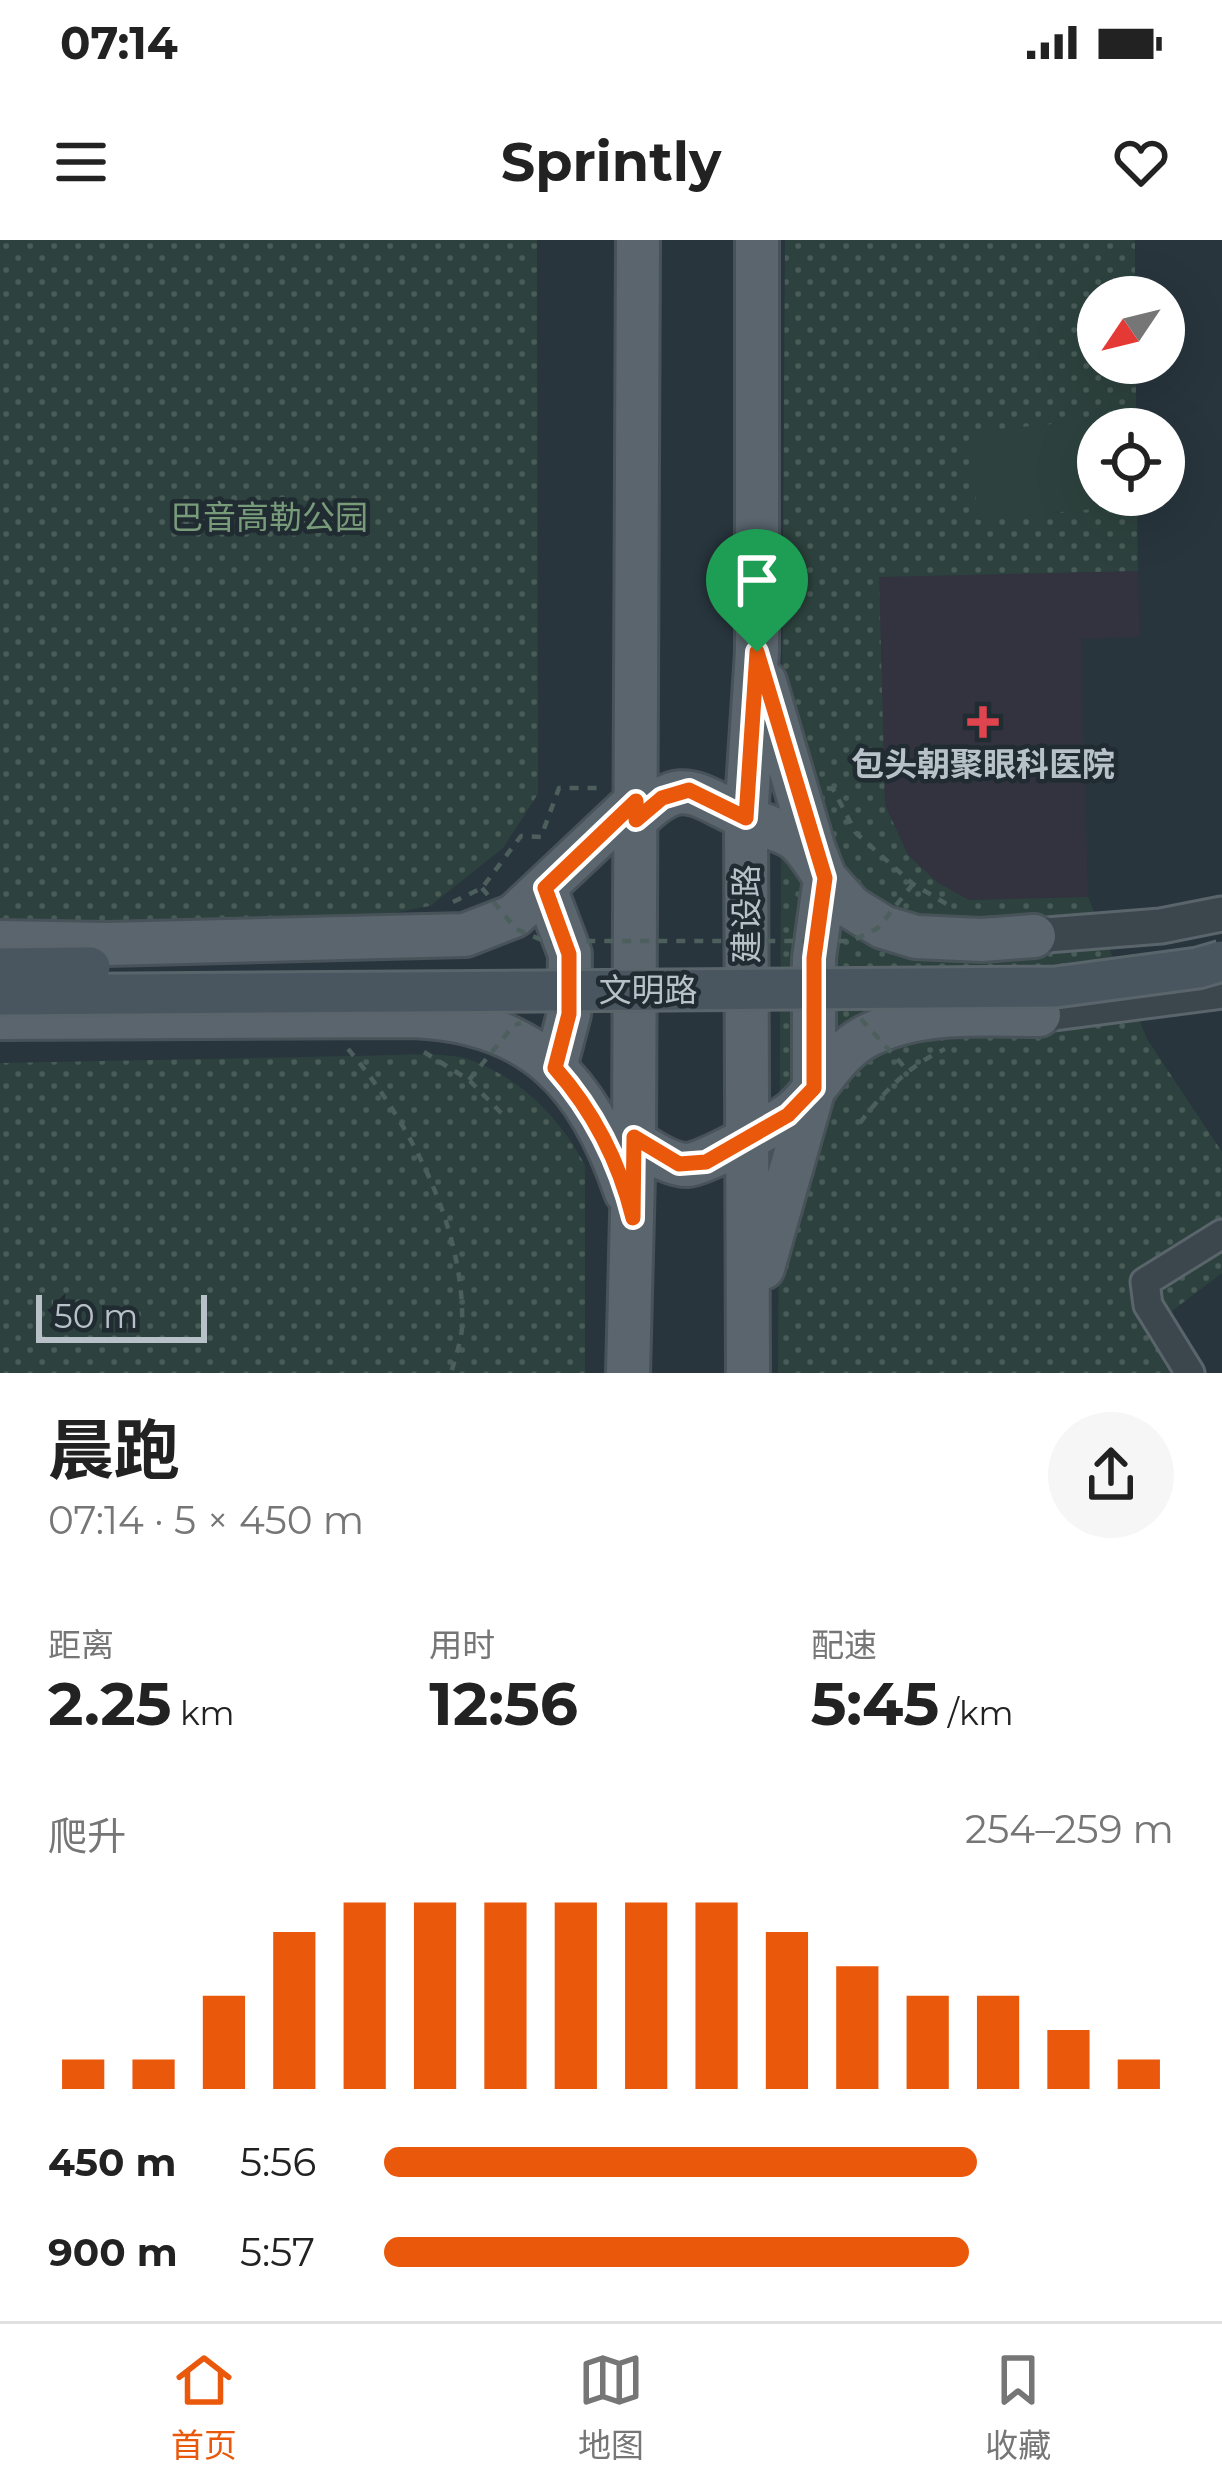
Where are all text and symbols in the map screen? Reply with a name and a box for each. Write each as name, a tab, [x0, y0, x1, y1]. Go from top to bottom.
text: 07:14	[60, 15, 178, 70]
icon: menu	[48, 129, 114, 195]
text: Sprintly	[501, 129, 721, 195]
icon: heart	[1108, 129, 1174, 195]
north arrow	[1077, 276, 1185, 384]
map controls	[1077, 276, 1185, 516]
button: locate	[1077, 408, 1185, 516]
park label: 巴音高勒公园	[170, 497, 368, 537]
pin	[706, 529, 808, 652]
icon: arrive	[724, 547, 790, 613]
marker: 包头朝聚眼科医院	[967, 706, 999, 738]
place label: 包头朝聚眼科医院	[851, 744, 1115, 784]
street label: 建设路	[726, 865, 766, 964]
street label: 文明路	[599, 970, 698, 1010]
scale bar	[36, 1289, 207, 1342]
text: 50 m	[54, 1296, 138, 1336]
text: 晨跑	[48, 1410, 180, 1491]
button: share	[1048, 1412, 1174, 1538]
text: 07:14 · 5 × 450 m	[48, 1496, 364, 1544]
text: 距离	[48, 1625, 114, 1665]
text: 用时	[429, 1625, 495, 1665]
text: 配速	[811, 1625, 877, 1665]
text: 2.25	[48, 1667, 171, 1740]
text: 12:56	[429, 1667, 578, 1740]
text: 5:45	[811, 1667, 939, 1740]
text: km	[171, 1693, 235, 1733]
text: /km	[939, 1693, 1014, 1733]
text: 254–259 m	[965, 1805, 1174, 1853]
text: 爬升	[48, 1812, 126, 1860]
text: 450 m	[48, 2138, 177, 2186]
text: 5:56	[240, 2138, 316, 2186]
text: 900 m	[48, 2228, 178, 2276]
text: 5:57	[240, 2228, 315, 2276]
tab: 首页	[171, 2347, 237, 2467]
tab: 地图	[578, 2347, 644, 2467]
tab: 收藏	[985, 2347, 1051, 2467]

